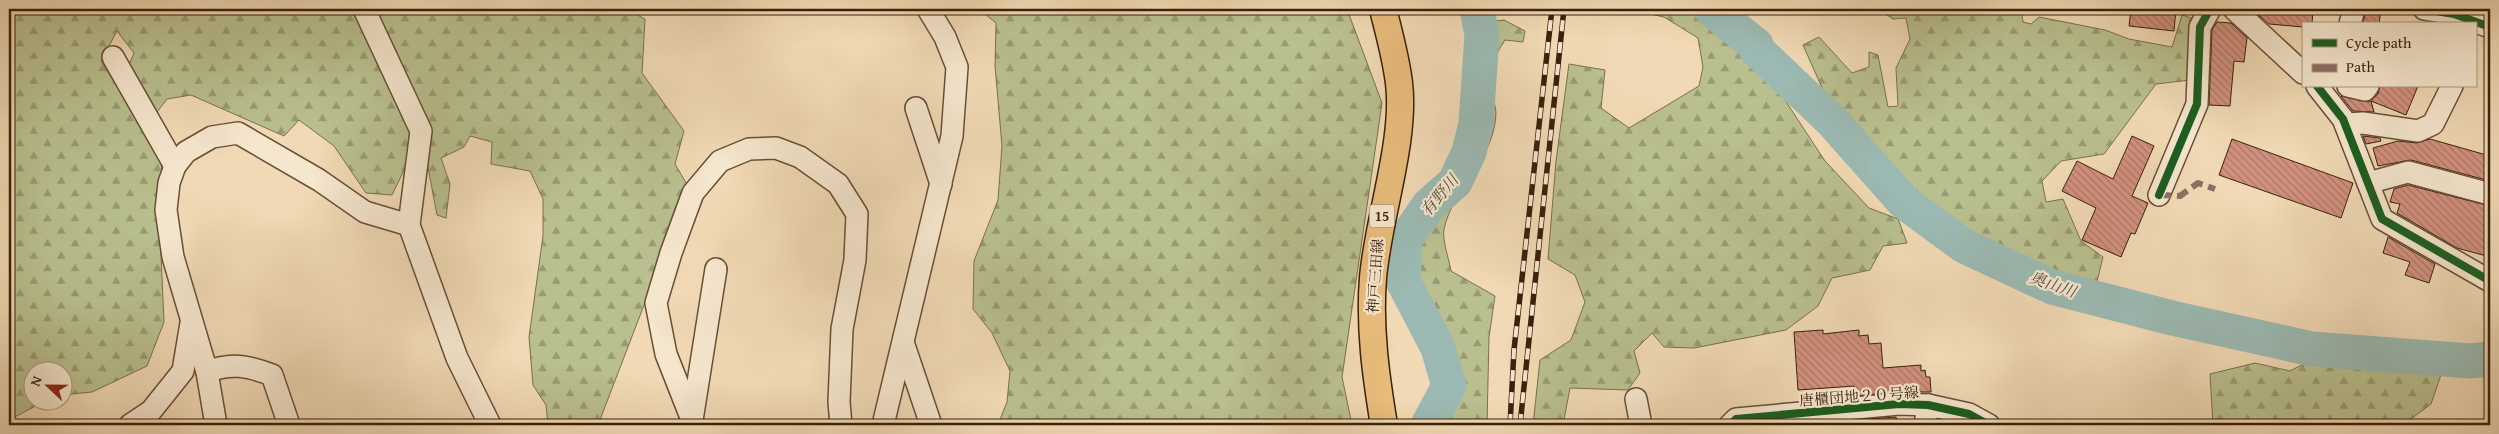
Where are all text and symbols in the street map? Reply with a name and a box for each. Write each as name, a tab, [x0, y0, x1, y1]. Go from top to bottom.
legend	[2302, 22, 2476, 88]
text: Cycle path	[2346, 32, 2412, 53]
text: Path	[2346, 56, 2375, 77]
water label: 有野川	[1414, 167, 1465, 221]
road number: 15	[1370, 205, 1394, 228]
street label: 神戸三田線	[1362, 238, 1388, 314]
water label: 奥山川	[2026, 265, 2081, 304]
north arrow	[22, 362, 72, 412]
text: N	[25, 372, 47, 389]
street label: 唐櫃団地２０号線	[1798, 381, 1920, 411]

